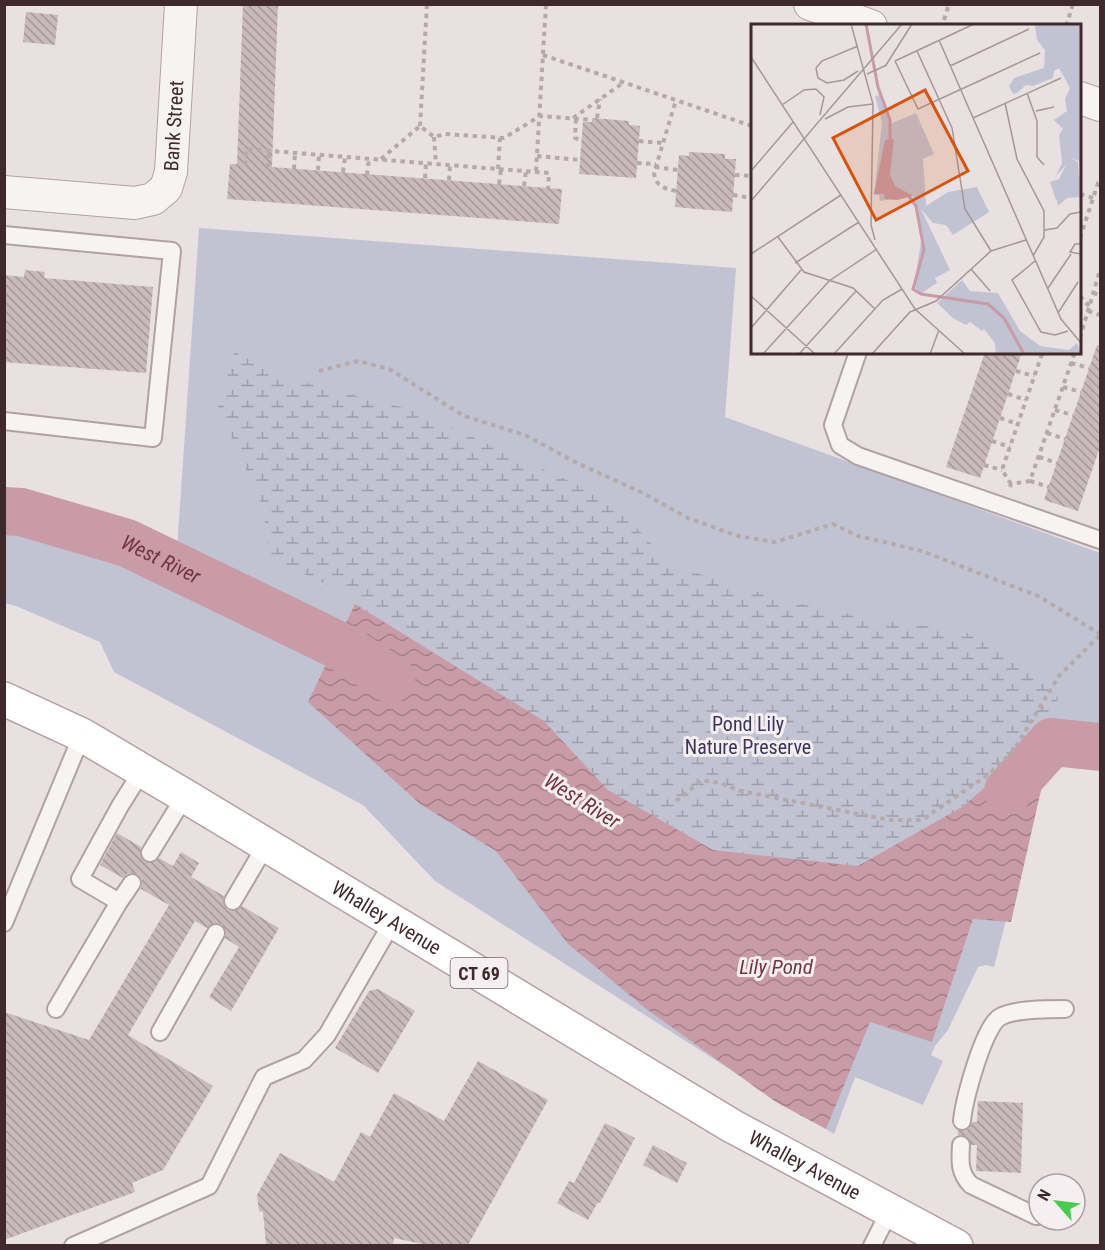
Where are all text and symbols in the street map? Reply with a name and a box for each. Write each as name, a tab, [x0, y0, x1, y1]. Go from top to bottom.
inset map	[751, 24, 1081, 354]
street label: Bank Street	[159, 80, 188, 172]
water label: West River	[117, 530, 205, 589]
park label: Pond Lily Nature Preserve	[685, 712, 811, 759]
water label: West River	[540, 768, 625, 834]
street label: Whalley Avenue	[327, 875, 446, 960]
water label: Lily Pond	[739, 955, 814, 979]
road number: CT 69	[450, 958, 508, 988]
street label: Whalley Avenue	[745, 1125, 865, 1205]
north arrow	[1027, 1172, 1087, 1232]
text: N	[1034, 1186, 1055, 1204]

